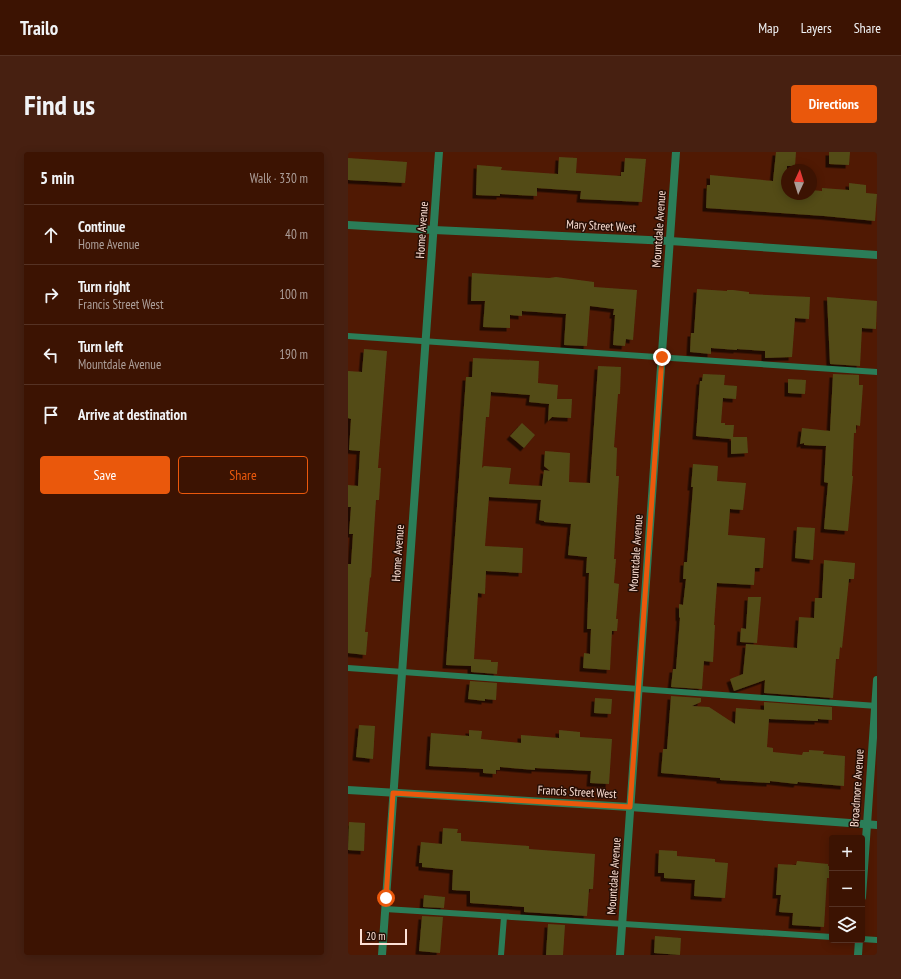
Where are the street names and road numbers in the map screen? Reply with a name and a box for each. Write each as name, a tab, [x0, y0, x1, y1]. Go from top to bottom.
street label: Mountdale Avenue	[648, 190, 669, 268]
street label: Home Avenue	[412, 201, 431, 259]
street label: Mary Street West	[566, 216, 637, 235]
street label: Mountdale Avenue	[625, 514, 646, 592]
street label: Home Avenue	[388, 524, 407, 582]
street label: Broadmore Avenue	[846, 749, 867, 827]
street label: Francis Street West	[537, 782, 618, 801]
street label: Mountdale Avenue	[603, 837, 624, 915]

